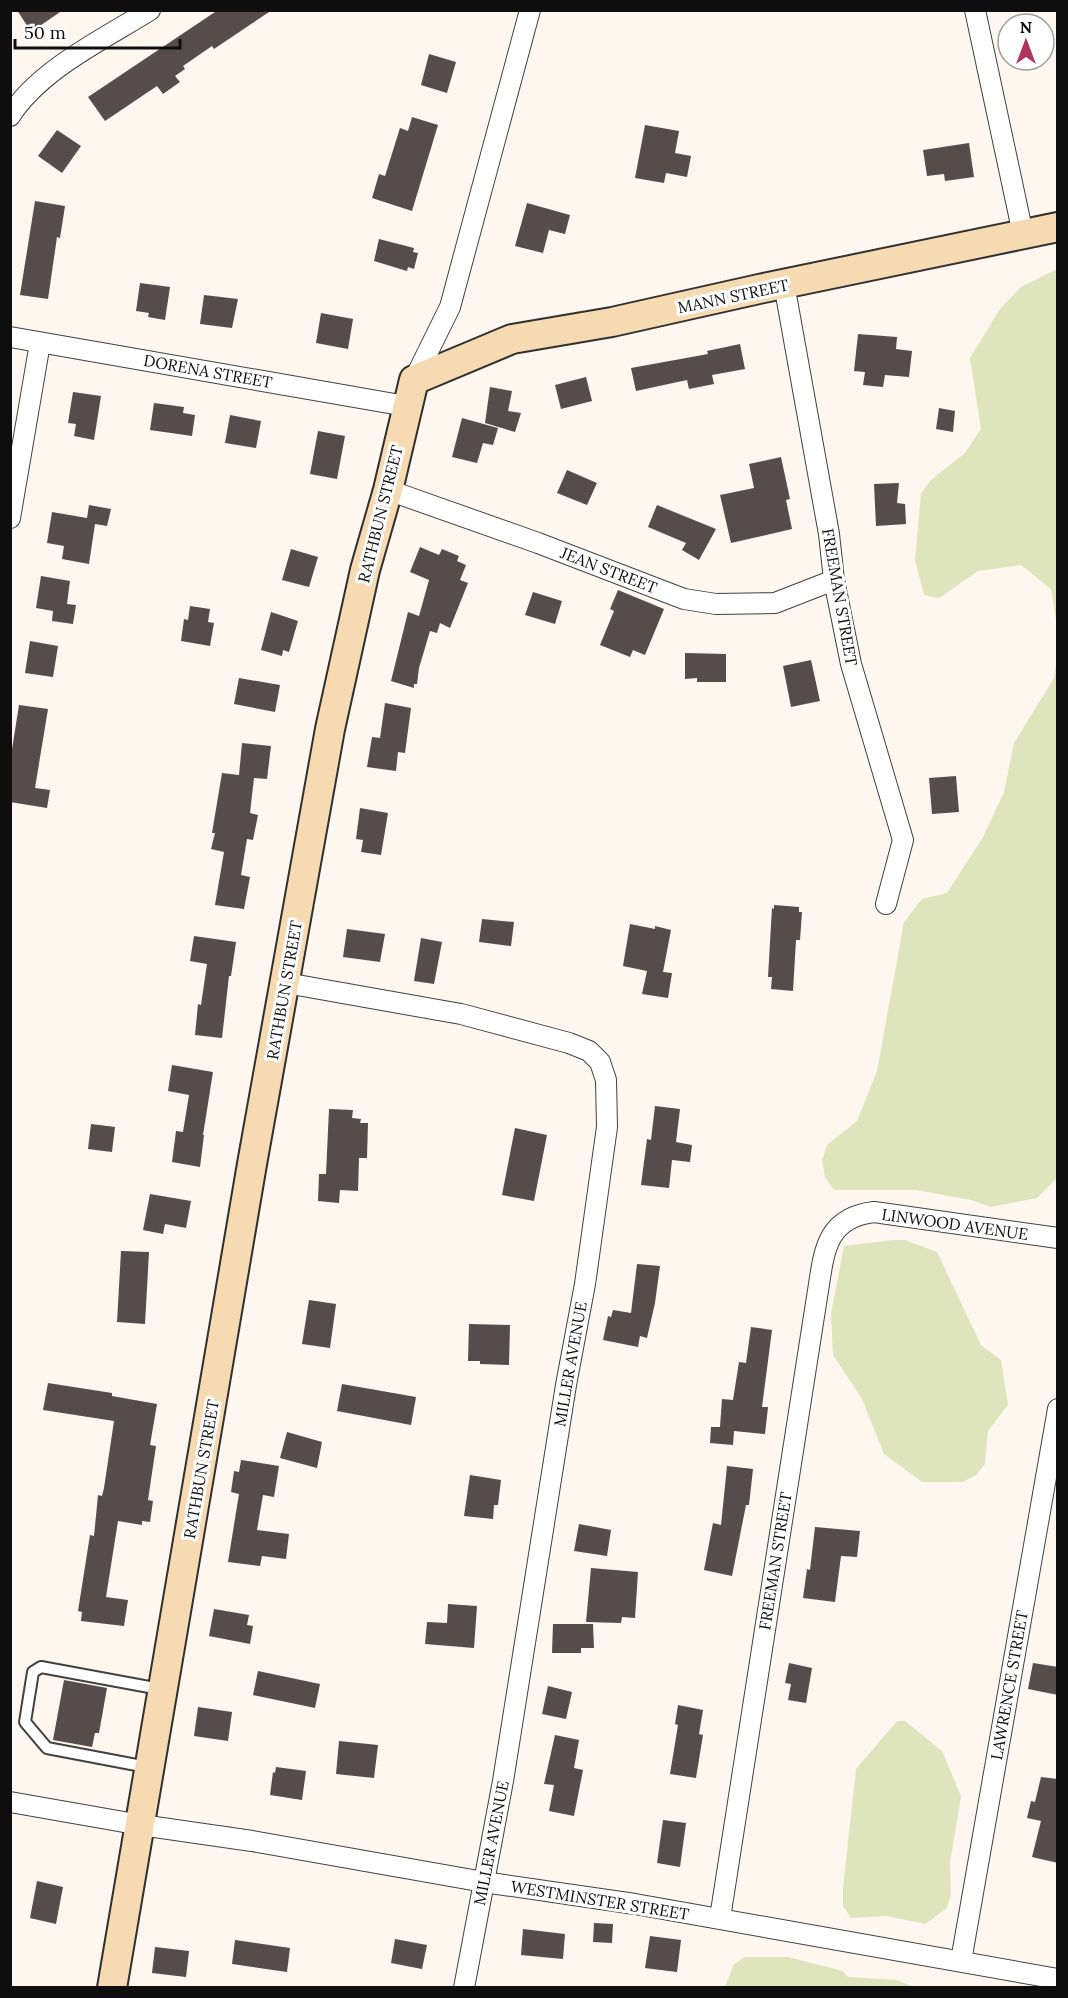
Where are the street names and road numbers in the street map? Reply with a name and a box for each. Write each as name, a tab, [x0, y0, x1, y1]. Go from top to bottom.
street label: MANN STREET	[676, 274, 790, 318]
street label: DORENA STREET	[142, 350, 274, 392]
street label: RATHBUN STREET	[353, 443, 407, 585]
street label: FREEMAN STREET	[818, 527, 862, 667]
street label: JEAN STREET	[557, 542, 660, 598]
street label: RATHBUN STREET	[262, 919, 306, 1061]
street label: LINWOOD AVENUE	[880, 1204, 1030, 1244]
street label: MILLER AVENUE	[549, 1300, 591, 1428]
street label: RATHBUN STREET	[179, 1398, 223, 1540]
street label: FREEMAN STREET	[754, 1491, 796, 1631]
street label: LAWRENCE STREET	[986, 1609, 1032, 1761]
street label: MILLER AVENUE	[469, 1779, 513, 1907]
street label: WESTMINSTER STREET	[509, 1876, 691, 1924]

